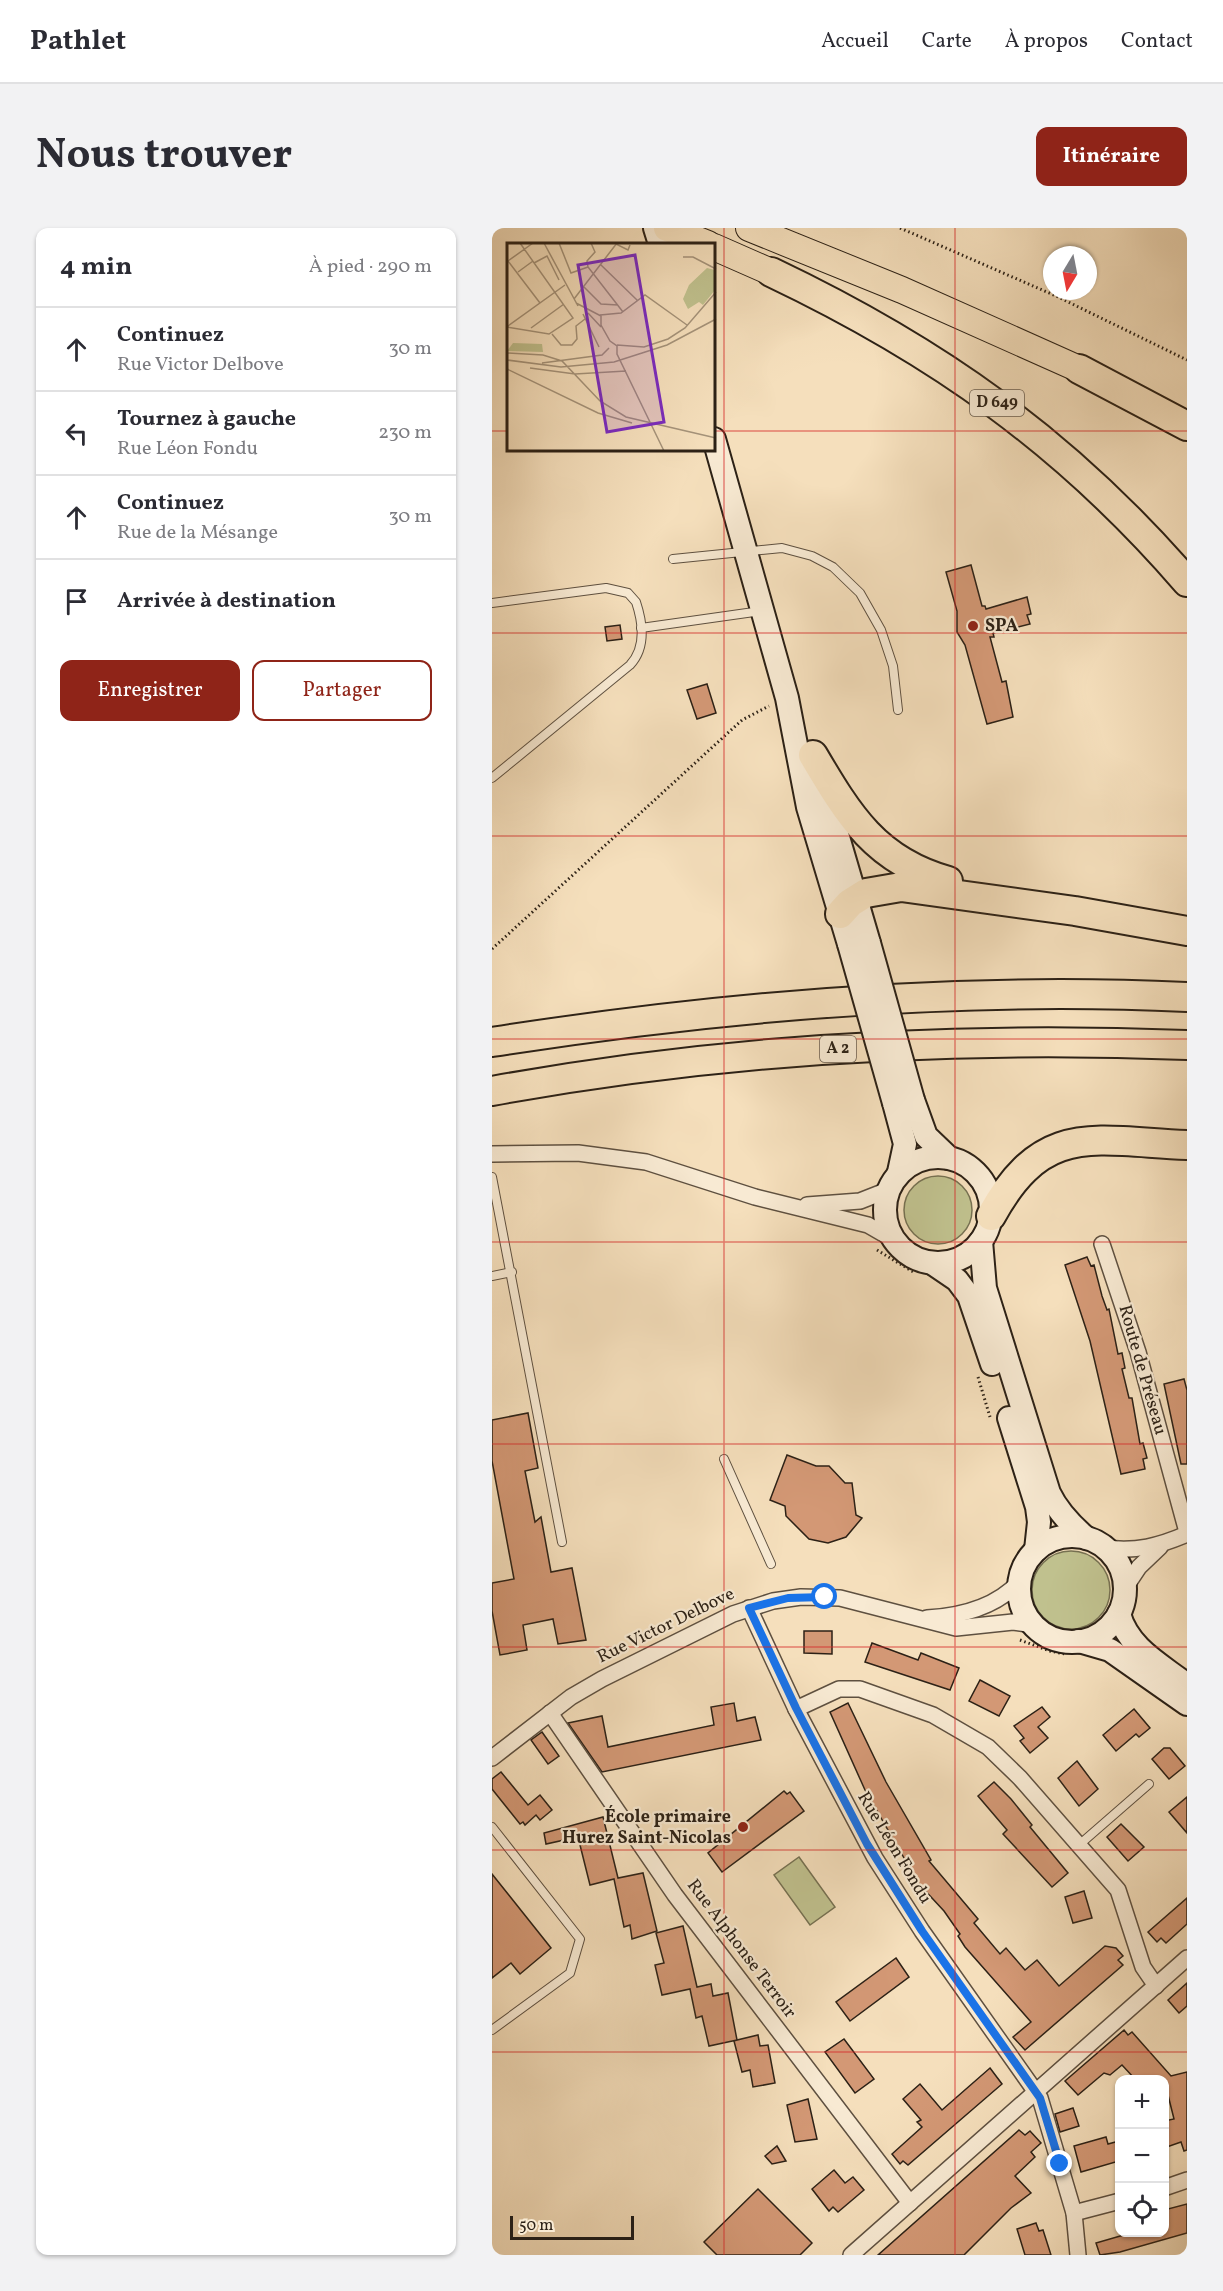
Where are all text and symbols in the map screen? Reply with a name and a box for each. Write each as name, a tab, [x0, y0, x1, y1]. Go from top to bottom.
text: Pathlet	[30, 22, 126, 61]
text: Accueil	[821, 27, 889, 56]
text: Carte	[922, 27, 972, 56]
text: À propos	[1005, 27, 1088, 56]
text: Contact	[1121, 27, 1193, 56]
text: Nous trouver	[36, 127, 292, 186]
button: Itinéraire	[1036, 127, 1187, 186]
inset map	[507, 243, 716, 452]
north arrow	[1043, 246, 1097, 300]
text: 4 min	[60, 249, 132, 285]
text: À pied · 290 m	[309, 253, 432, 281]
text: Continuez	[117, 320, 224, 351]
icon: ahead	[60, 333, 93, 366]
text: 30 m	[388, 335, 432, 363]
text: Rue Victor Delbove	[117, 351, 284, 379]
road number: D 649	[970, 390, 1024, 416]
text: Tournez à gauche	[117, 404, 296, 435]
icon: left	[60, 417, 93, 450]
text: 230 m	[378, 419, 432, 447]
text: Rue Léon Fondu	[117, 435, 258, 463]
text: Continuez	[117, 488, 224, 519]
icon: ahead	[60, 501, 93, 534]
text: 30 m	[388, 503, 432, 531]
text: Rue de la Mésange	[117, 519, 278, 547]
icon: arrive	[60, 585, 93, 618]
text: Arrivée à destination	[117, 586, 336, 617]
place label: SPA	[985, 614, 1018, 639]
marker: SPA	[966, 619, 980, 633]
button: Enregistrer	[60, 660, 240, 721]
button: Partager	[252, 660, 432, 721]
road number: A 2	[820, 1036, 856, 1062]
street label: Route de Préseau	[1111, 1302, 1173, 1438]
street label: Rue Victor Delbove	[593, 1582, 739, 1670]
route start	[811, 1583, 837, 1609]
street label: Rue Léon Fondu	[851, 1787, 937, 1909]
place label: École primaire Hurez Saint-Nicolas	[562, 1805, 731, 1851]
marker: École primaire Hurez Saint-Nicolas	[736, 1820, 750, 1834]
street label: Rue Alphonse Terroir	[680, 1874, 802, 2024]
map controls	[1115, 2075, 1169, 2237]
button: +	[1115, 2075, 1169, 2129]
button: −	[1115, 2129, 1169, 2183]
route end	[1046, 2150, 1072, 2176]
button: locate	[1115, 2183, 1169, 2237]
scale bar	[510, 2213, 634, 2240]
text: 50 m	[519, 2215, 553, 2237]

